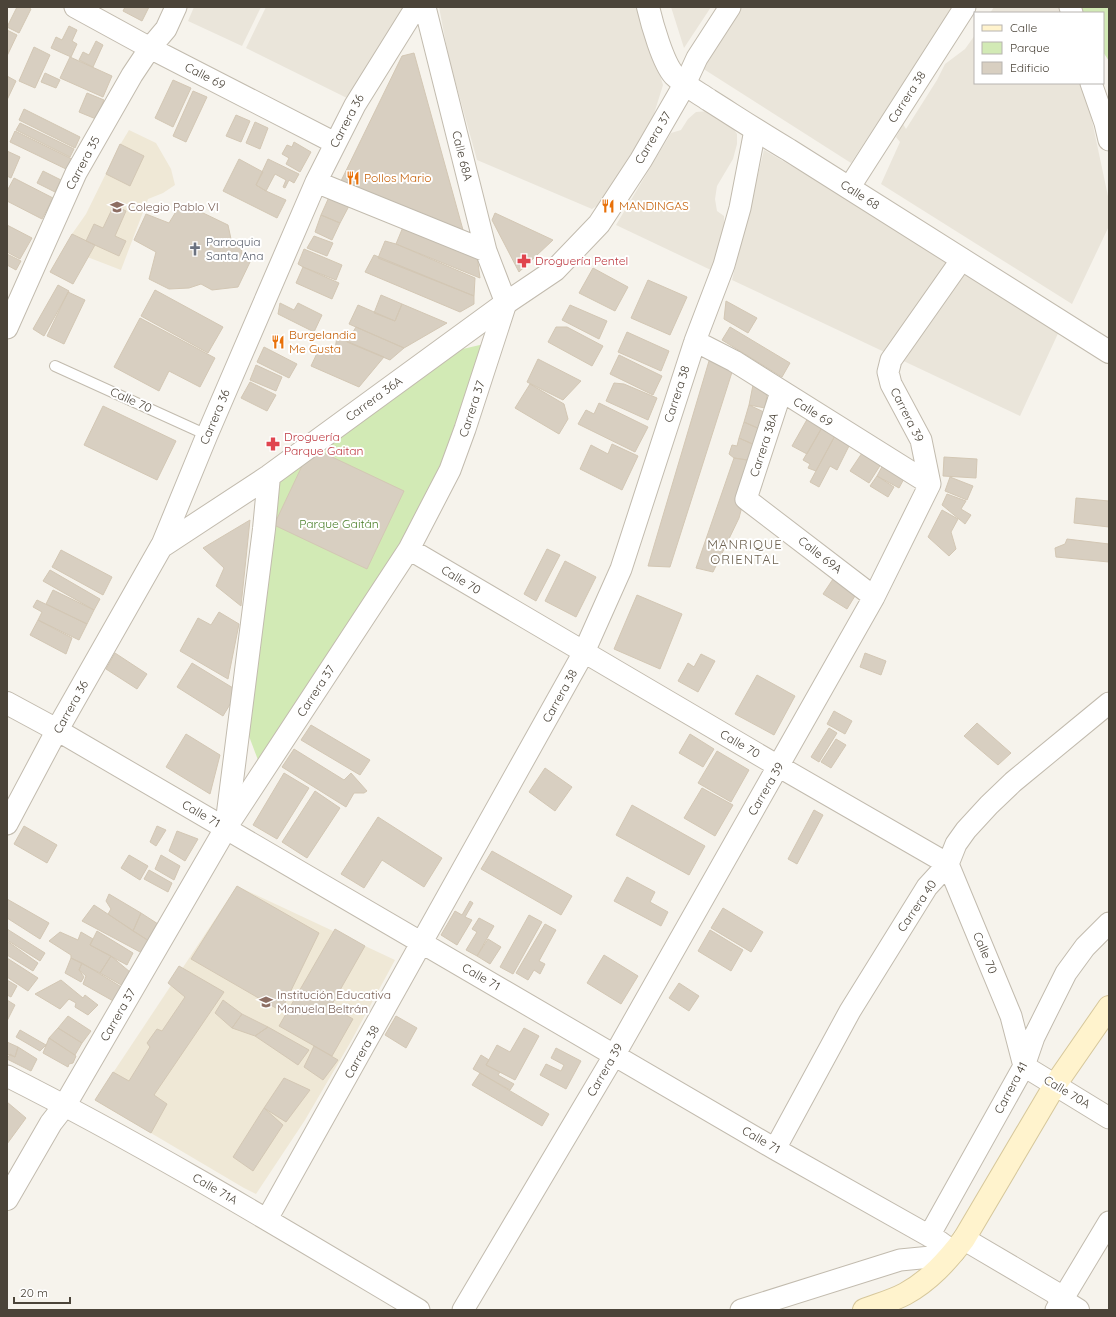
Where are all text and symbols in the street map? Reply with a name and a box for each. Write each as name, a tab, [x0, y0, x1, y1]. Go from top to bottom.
legend	[974, 12, 1104, 84]
text: Calle	[1010, 20, 1038, 35]
text: Parque	[1010, 40, 1050, 55]
street label: Calle 69	[182, 59, 228, 92]
text: Edificio	[1010, 60, 1050, 75]
street label: Carrera 38	[884, 68, 929, 125]
street label: Carrera 36	[326, 91, 367, 150]
street label: Carrera 37	[631, 109, 674, 167]
street label: Calle 68A	[449, 129, 476, 183]
street label: Carrera 35	[62, 133, 103, 192]
restaurant icon: Pollos Mario	[345, 170, 361, 186]
place label: Pollos Mario	[364, 170, 431, 185]
street label: Calle 68	[838, 177, 883, 212]
restaurant icon: MANDINGAS	[600, 198, 616, 214]
place label: MANDINGAS	[619, 198, 689, 213]
school or university icon: Colegio Pablo VI	[109, 199, 125, 215]
place label: Colegio Pablo VI	[128, 199, 219, 214]
place label: Parroquia Santa Ana	[206, 234, 264, 263]
church icon: Parroquia Santa Ana	[187, 241, 203, 257]
pharmacy icon: Droguería Pentel	[516, 253, 532, 269]
place label: Droguería Pentel	[535, 253, 628, 268]
place label: Burgelandia Me Gusta	[289, 327, 356, 356]
restaurant icon: Burgelandia Me Gusta	[270, 334, 286, 350]
street label: Carrera 38	[660, 364, 693, 424]
street label: Carrera 36A	[342, 373, 405, 424]
street label: Carrera 37	[455, 379, 488, 439]
street label: Calle 70	[108, 384, 154, 415]
street label: Carrera 39	[887, 385, 928, 445]
street label: Carrera 36	[196, 386, 233, 447]
street label: Calle 69	[791, 394, 836, 430]
street label: Carrera 38A	[746, 411, 781, 479]
place label: Droguería Parque Gaitan	[284, 429, 364, 458]
pharmacy icon: Droguería Parque Gaitan	[265, 436, 281, 452]
park label: Parque Gaitán	[299, 516, 379, 531]
street label: Calle 69A	[795, 533, 845, 577]
district label: MANRIQUE ORIENTAL	[707, 536, 783, 567]
street label: Calle 70	[439, 562, 484, 597]
street label: Carrera 37	[293, 662, 338, 719]
street label: Carrera 38	[539, 666, 580, 725]
street label: Carrera 36	[50, 677, 92, 736]
street label: Calle 70	[718, 726, 763, 761]
street label: Carrera 39	[744, 759, 787, 818]
street label: Calle 71	[179, 797, 223, 830]
street label: Carrera 40	[894, 877, 939, 935]
street label: Calle 70	[970, 930, 1001, 976]
street label: Calle 71	[459, 960, 503, 993]
street label: Carrera 37	[96, 986, 139, 1044]
place label: Institución Educativa Manuela Beltrán	[277, 987, 391, 1016]
school or university icon: Institución Educativa Manuela Beltrán	[258, 994, 274, 1010]
street label: Carrera 38	[341, 1022, 382, 1081]
street label: Carrera 39	[583, 1040, 626, 1099]
street label: Carrera 41	[991, 1059, 1030, 1116]
street label: Calle 70A	[1041, 1072, 1093, 1111]
street label: Calle 71	[739, 1123, 783, 1156]
street label: Calle 71A	[190, 1170, 241, 1208]
scale bar	[14, 1279, 70, 1305]
text: 20 m	[20, 1285, 48, 1300]

